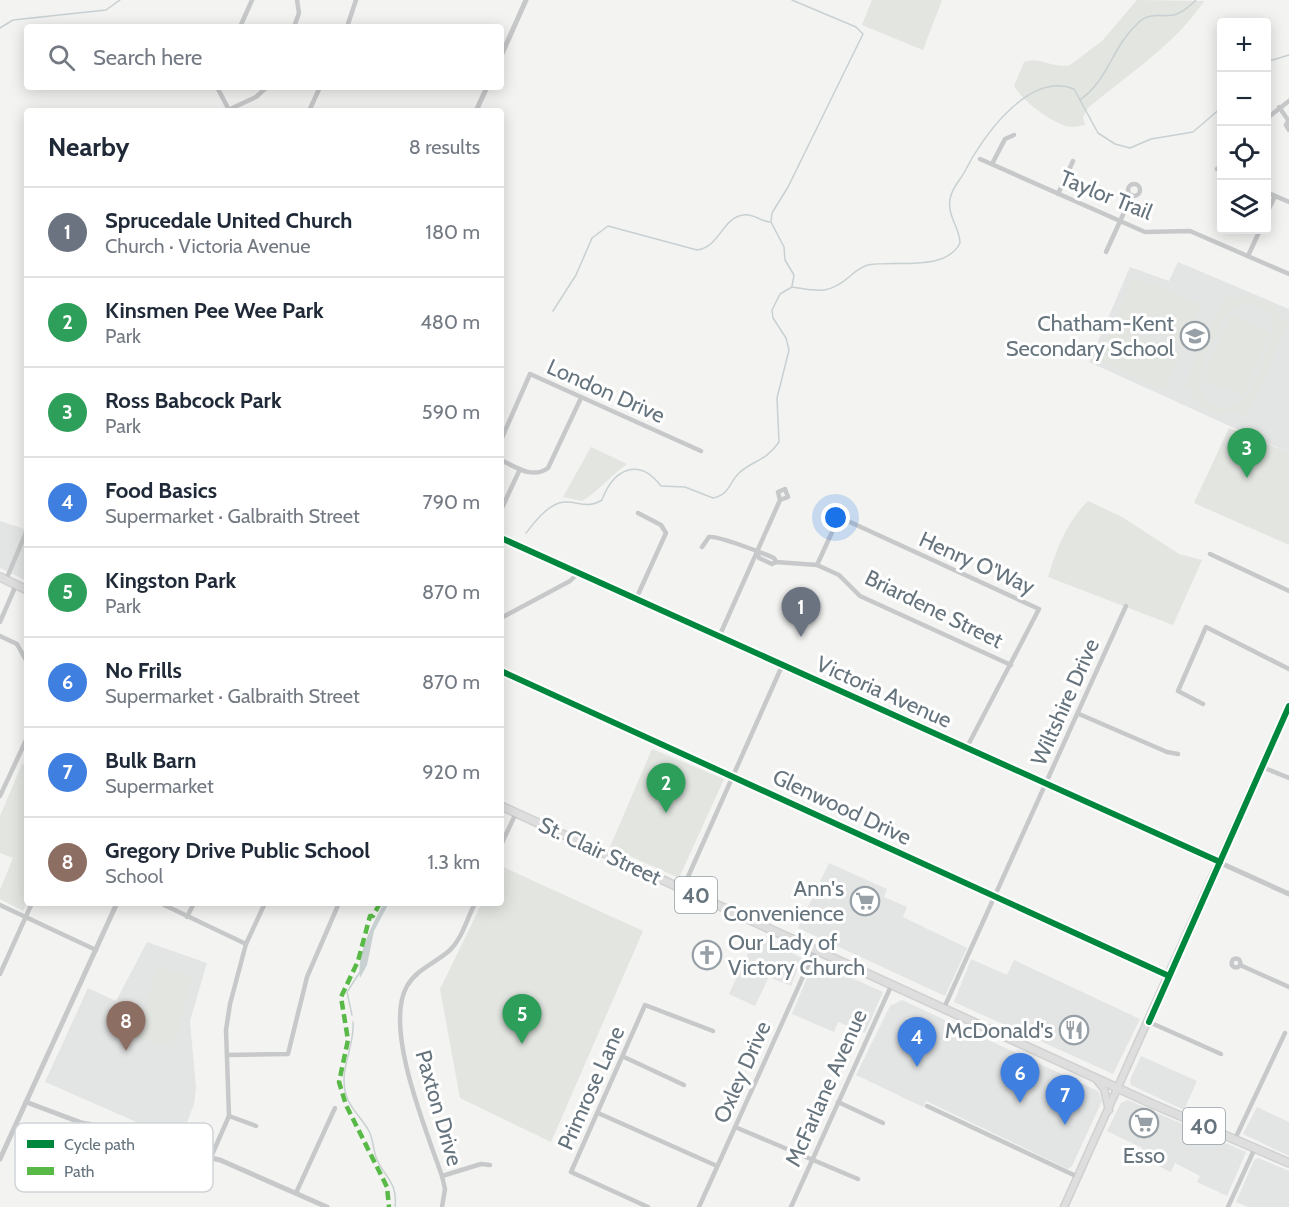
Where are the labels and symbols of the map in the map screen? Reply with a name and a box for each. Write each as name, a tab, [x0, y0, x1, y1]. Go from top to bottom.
street label: Taylor Trail	[1056, 164, 1157, 226]
place label: Chatham-Kent Secondary School	[1006, 310, 1175, 362]
school or university icon: Chatham-Kent Secondary School	[1179, 320, 1211, 352]
street label: London Drive	[543, 353, 669, 429]
pin: 3	[1228, 428, 1266, 478]
your location	[821, 503, 850, 532]
street label: Henry O'Way	[915, 526, 1039, 600]
street label: Briardene Street	[861, 564, 1008, 654]
pin: 1	[782, 588, 820, 637]
street label: Wiltshire Drive	[1025, 634, 1105, 770]
street label: Victoria Avenue	[812, 650, 956, 734]
street label: Glenwood Drive	[768, 763, 916, 851]
pin: 2	[646, 764, 686, 813]
street label: St. Clair Street	[535, 811, 666, 891]
place label: Ann's Convenience	[723, 875, 844, 927]
road number: 40	[675, 877, 717, 913]
supermarket icon: Ann's Convenience	[849, 885, 881, 917]
place label: Our Lady of Victory Church	[728, 929, 865, 981]
church icon: Our Lady of Victory Church	[691, 939, 723, 971]
pin: 5	[502, 994, 542, 1044]
pin: 8	[106, 1002, 146, 1051]
street label: McFarlane Avenue	[779, 1005, 873, 1171]
restaurant icon: McDonald's	[1058, 1014, 1090, 1046]
street label: Oxley Drive	[708, 1017, 776, 1127]
place label: McDonald's	[945, 1017, 1053, 1044]
pin: 4	[898, 1018, 936, 1067]
street label: Primrose Lane	[552, 1022, 630, 1154]
street label: Paxton Drive	[410, 1047, 468, 1169]
pin: 6	[1000, 1054, 1040, 1103]
pin: 7	[1046, 1076, 1084, 1125]
supermarket icon: Esso	[1128, 1107, 1160, 1139]
road number: 40	[1183, 1108, 1225, 1144]
legend	[15, 1123, 213, 1192]
text: Cycle path	[64, 1135, 135, 1154]
place label: Esso	[1123, 1142, 1165, 1169]
text: Path	[64, 1162, 95, 1181]

